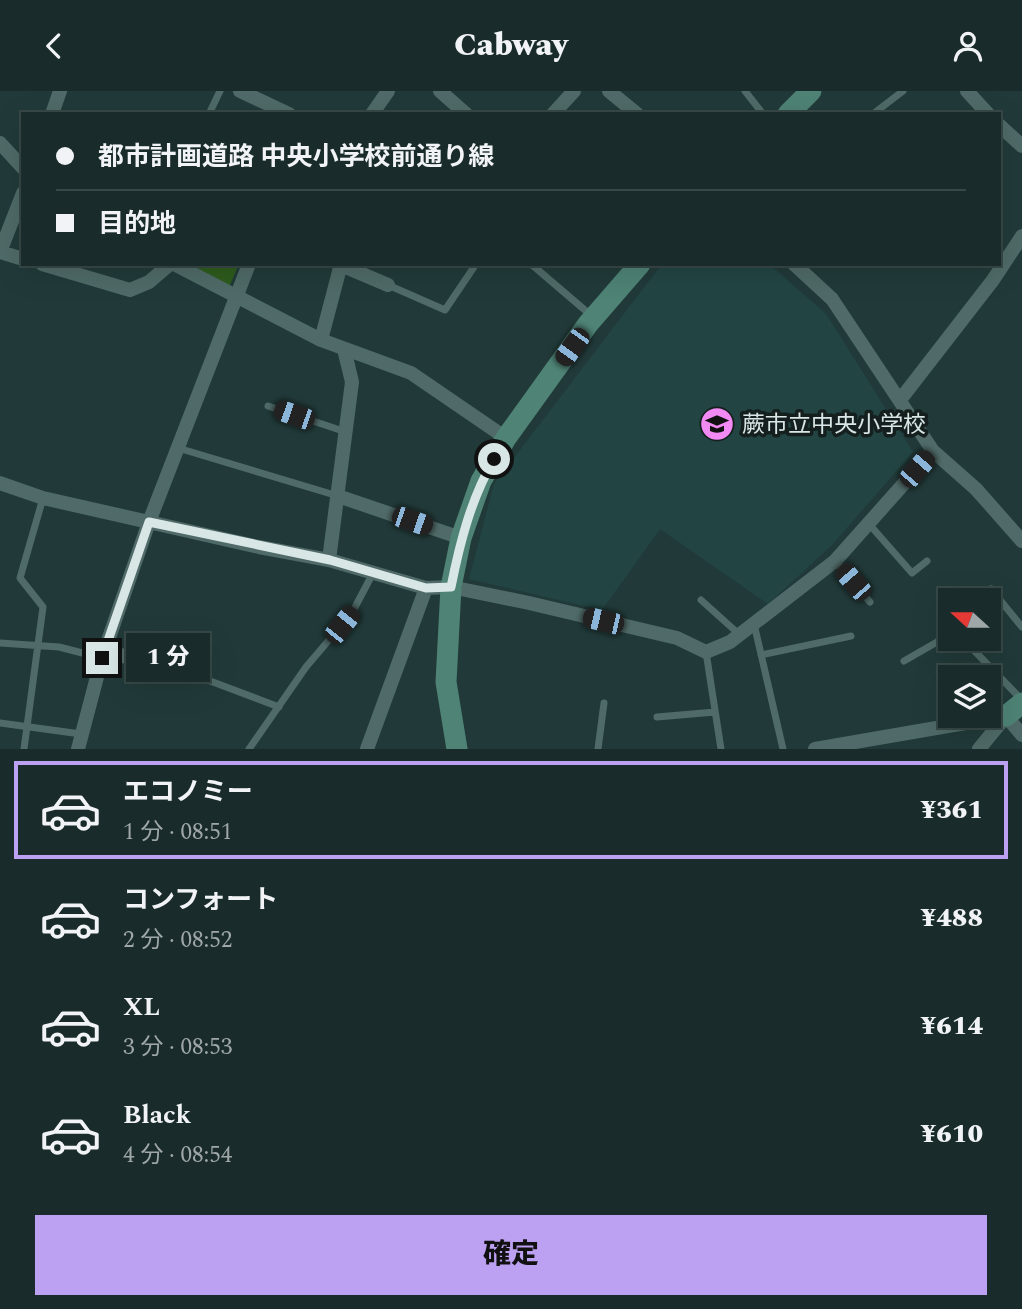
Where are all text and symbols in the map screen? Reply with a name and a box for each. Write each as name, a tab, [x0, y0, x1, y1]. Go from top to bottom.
text: Cabway	[454, 21, 568, 70]
icon: back	[35, 27, 73, 65]
icon: person	[949, 27, 987, 65]
text: 都市計画道路 中央小学校前通り線	[98, 137, 495, 177]
text: 目的地	[98, 204, 176, 244]
car	[552, 324, 593, 370]
car	[271, 398, 318, 432]
school or university icon: 蕨市立中央小学校	[698, 405, 736, 443]
place label: 蕨市立中央小学校	[742, 408, 926, 443]
route start	[478, 443, 510, 475]
car	[896, 446, 939, 492]
car	[389, 504, 436, 538]
car	[832, 559, 875, 605]
north arrow	[938, 588, 1001, 651]
map controls	[938, 588, 1001, 728]
car	[321, 602, 364, 648]
car	[581, 606, 626, 636]
callout: 1 分	[126, 633, 210, 683]
text: 1 分	[147, 640, 189, 675]
route end	[86, 642, 118, 674]
button: layers	[938, 665, 1001, 728]
text: エコノミー	[123, 772, 253, 812]
icon: car	[39, 779, 102, 842]
text: ¥361	[921, 790, 983, 830]
text: 1 分 · 08:51	[123, 815, 232, 850]
text: コンフォート	[123, 880, 278, 920]
icon: car	[39, 887, 102, 950]
text: ¥488	[921, 898, 983, 938]
text: 2 分 · 08:52	[123, 923, 232, 958]
text: XL	[123, 987, 160, 1027]
icon: car	[39, 995, 102, 1058]
text: ¥614	[921, 1006, 983, 1046]
text: 3 分 · 08:53	[123, 1030, 232, 1065]
text: Black	[123, 1095, 191, 1135]
icon: car	[39, 1103, 102, 1166]
text: ¥610	[921, 1114, 983, 1154]
text: 4 分 · 08:54	[123, 1138, 232, 1173]
button: 確定	[35, 1215, 987, 1295]

